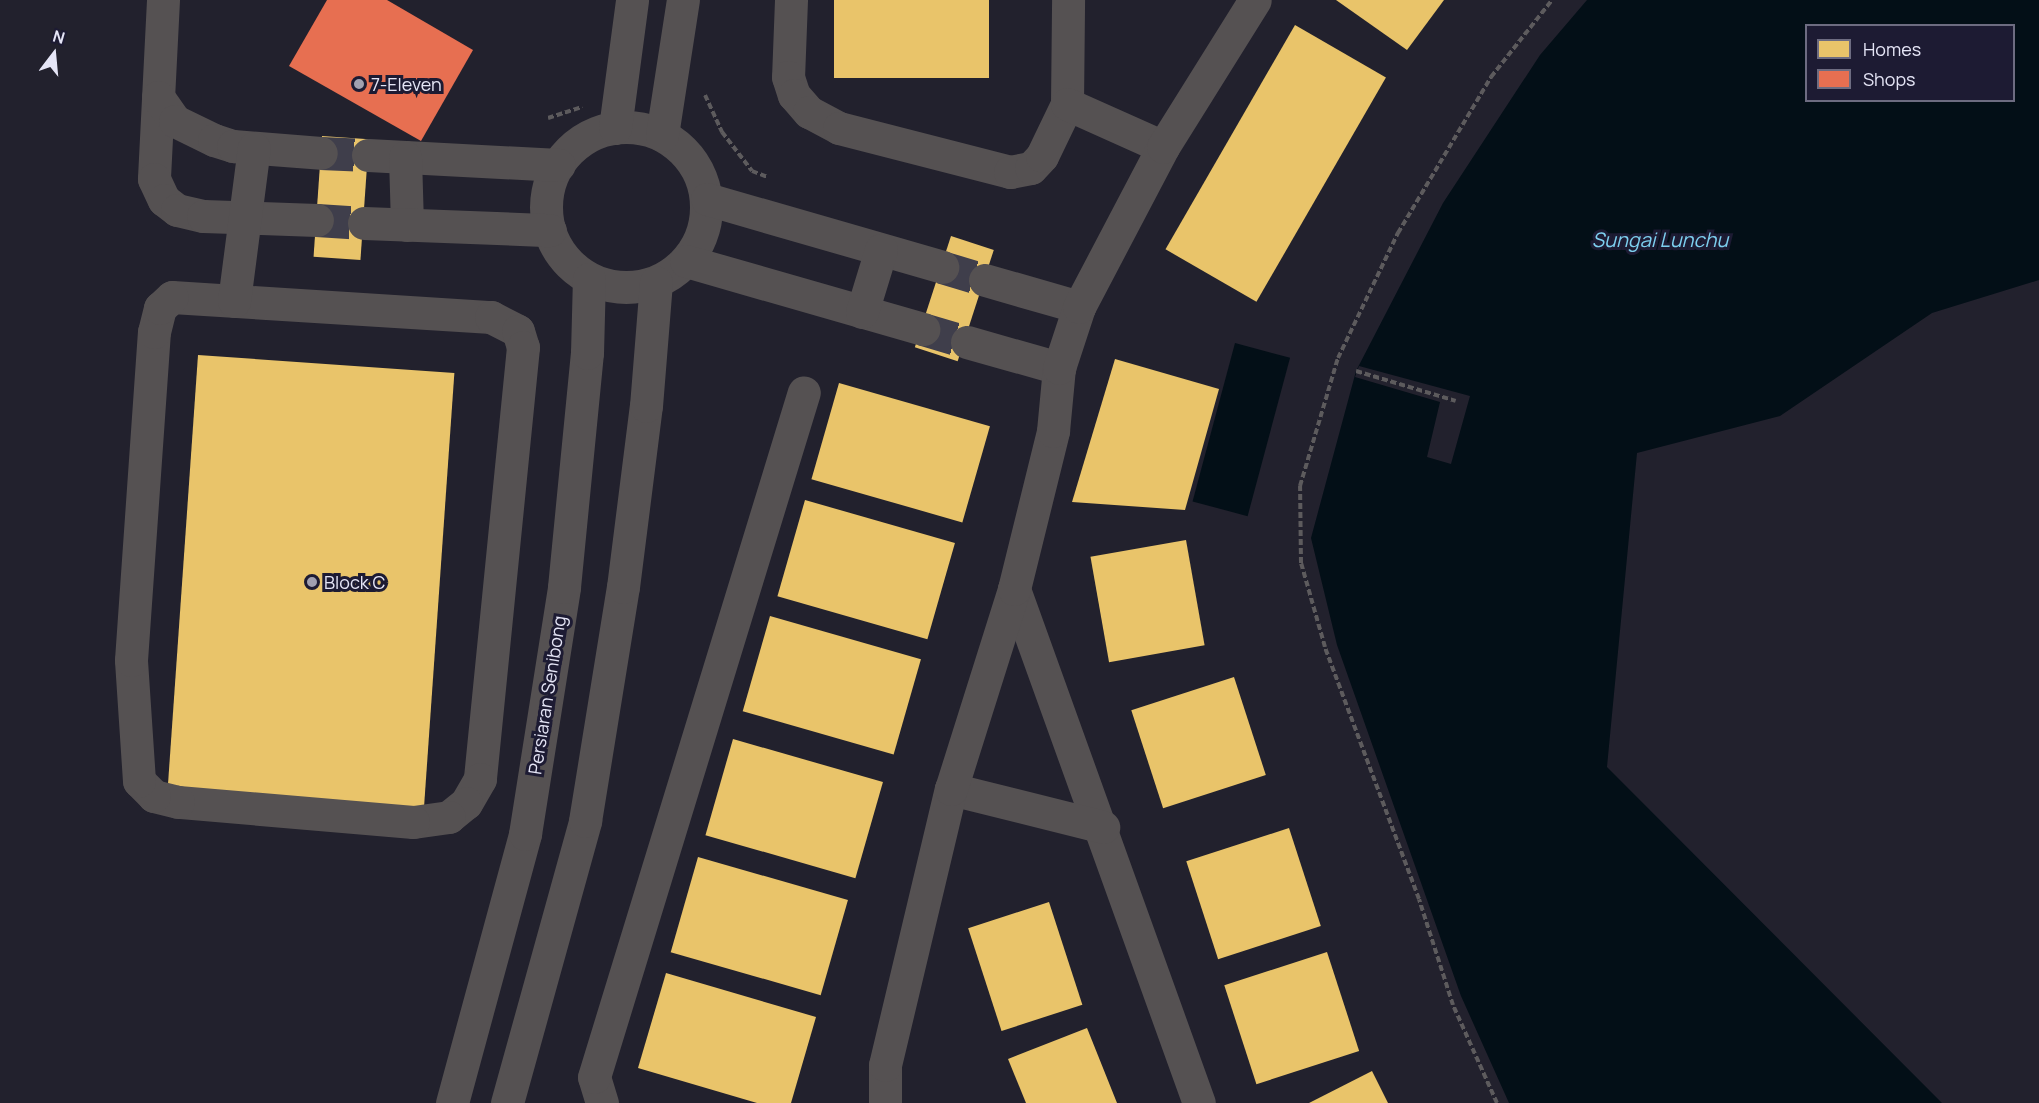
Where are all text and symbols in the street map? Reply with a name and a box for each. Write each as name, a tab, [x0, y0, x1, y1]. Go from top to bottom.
north arrow	[24, 24, 84, 84]
legend	[1805, 24, 2015, 102]
text: N	[50, 25, 68, 49]
text: Homes	[1863, 37, 1921, 61]
text: Shops	[1863, 67, 1915, 91]
place label: 7-Eleven	[371, 73, 442, 95]
marker: 7-Eleven	[352, 77, 366, 91]
water label: Sungai Lunchu	[1592, 227, 1728, 251]
place label: Block C	[324, 571, 385, 593]
marker: Block C	[305, 575, 319, 589]
street label: Persiaran Senibong	[524, 614, 570, 776]

